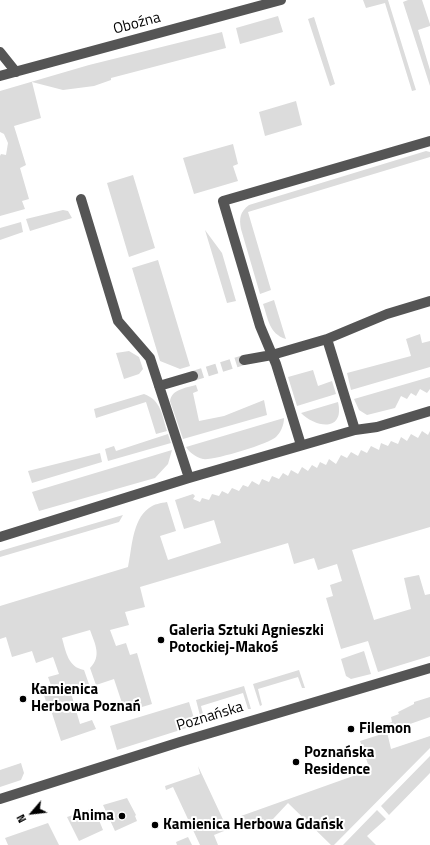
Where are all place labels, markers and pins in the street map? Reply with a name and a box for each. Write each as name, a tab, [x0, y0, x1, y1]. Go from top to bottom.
place label: Galeria Sztuki Agnieszki Potockiej-Makoś	[169, 622, 324, 657]
marker: Galeria Sztuki Agnieszki Potockiej-Makoś	[156, 635, 166, 645]
place label: Kamienica Herbowa Poznań	[31, 681, 141, 716]
marker: Kamienica Herbowa Poznań	[18, 694, 28, 704]
place label: Filemon	[359, 720, 411, 738]
marker: Filemon	[346, 724, 356, 734]
place label: Poznańska Residence	[304, 744, 374, 779]
marker: Poznańska Residence	[291, 757, 301, 767]
place label: Anima	[73, 807, 114, 825]
marker: Anima	[117, 811, 127, 821]
place label: Kamienica Herbowa Gdańsk	[163, 816, 344, 834]
marker: Kamienica Herbowa Gdańsk	[150, 820, 160, 830]

